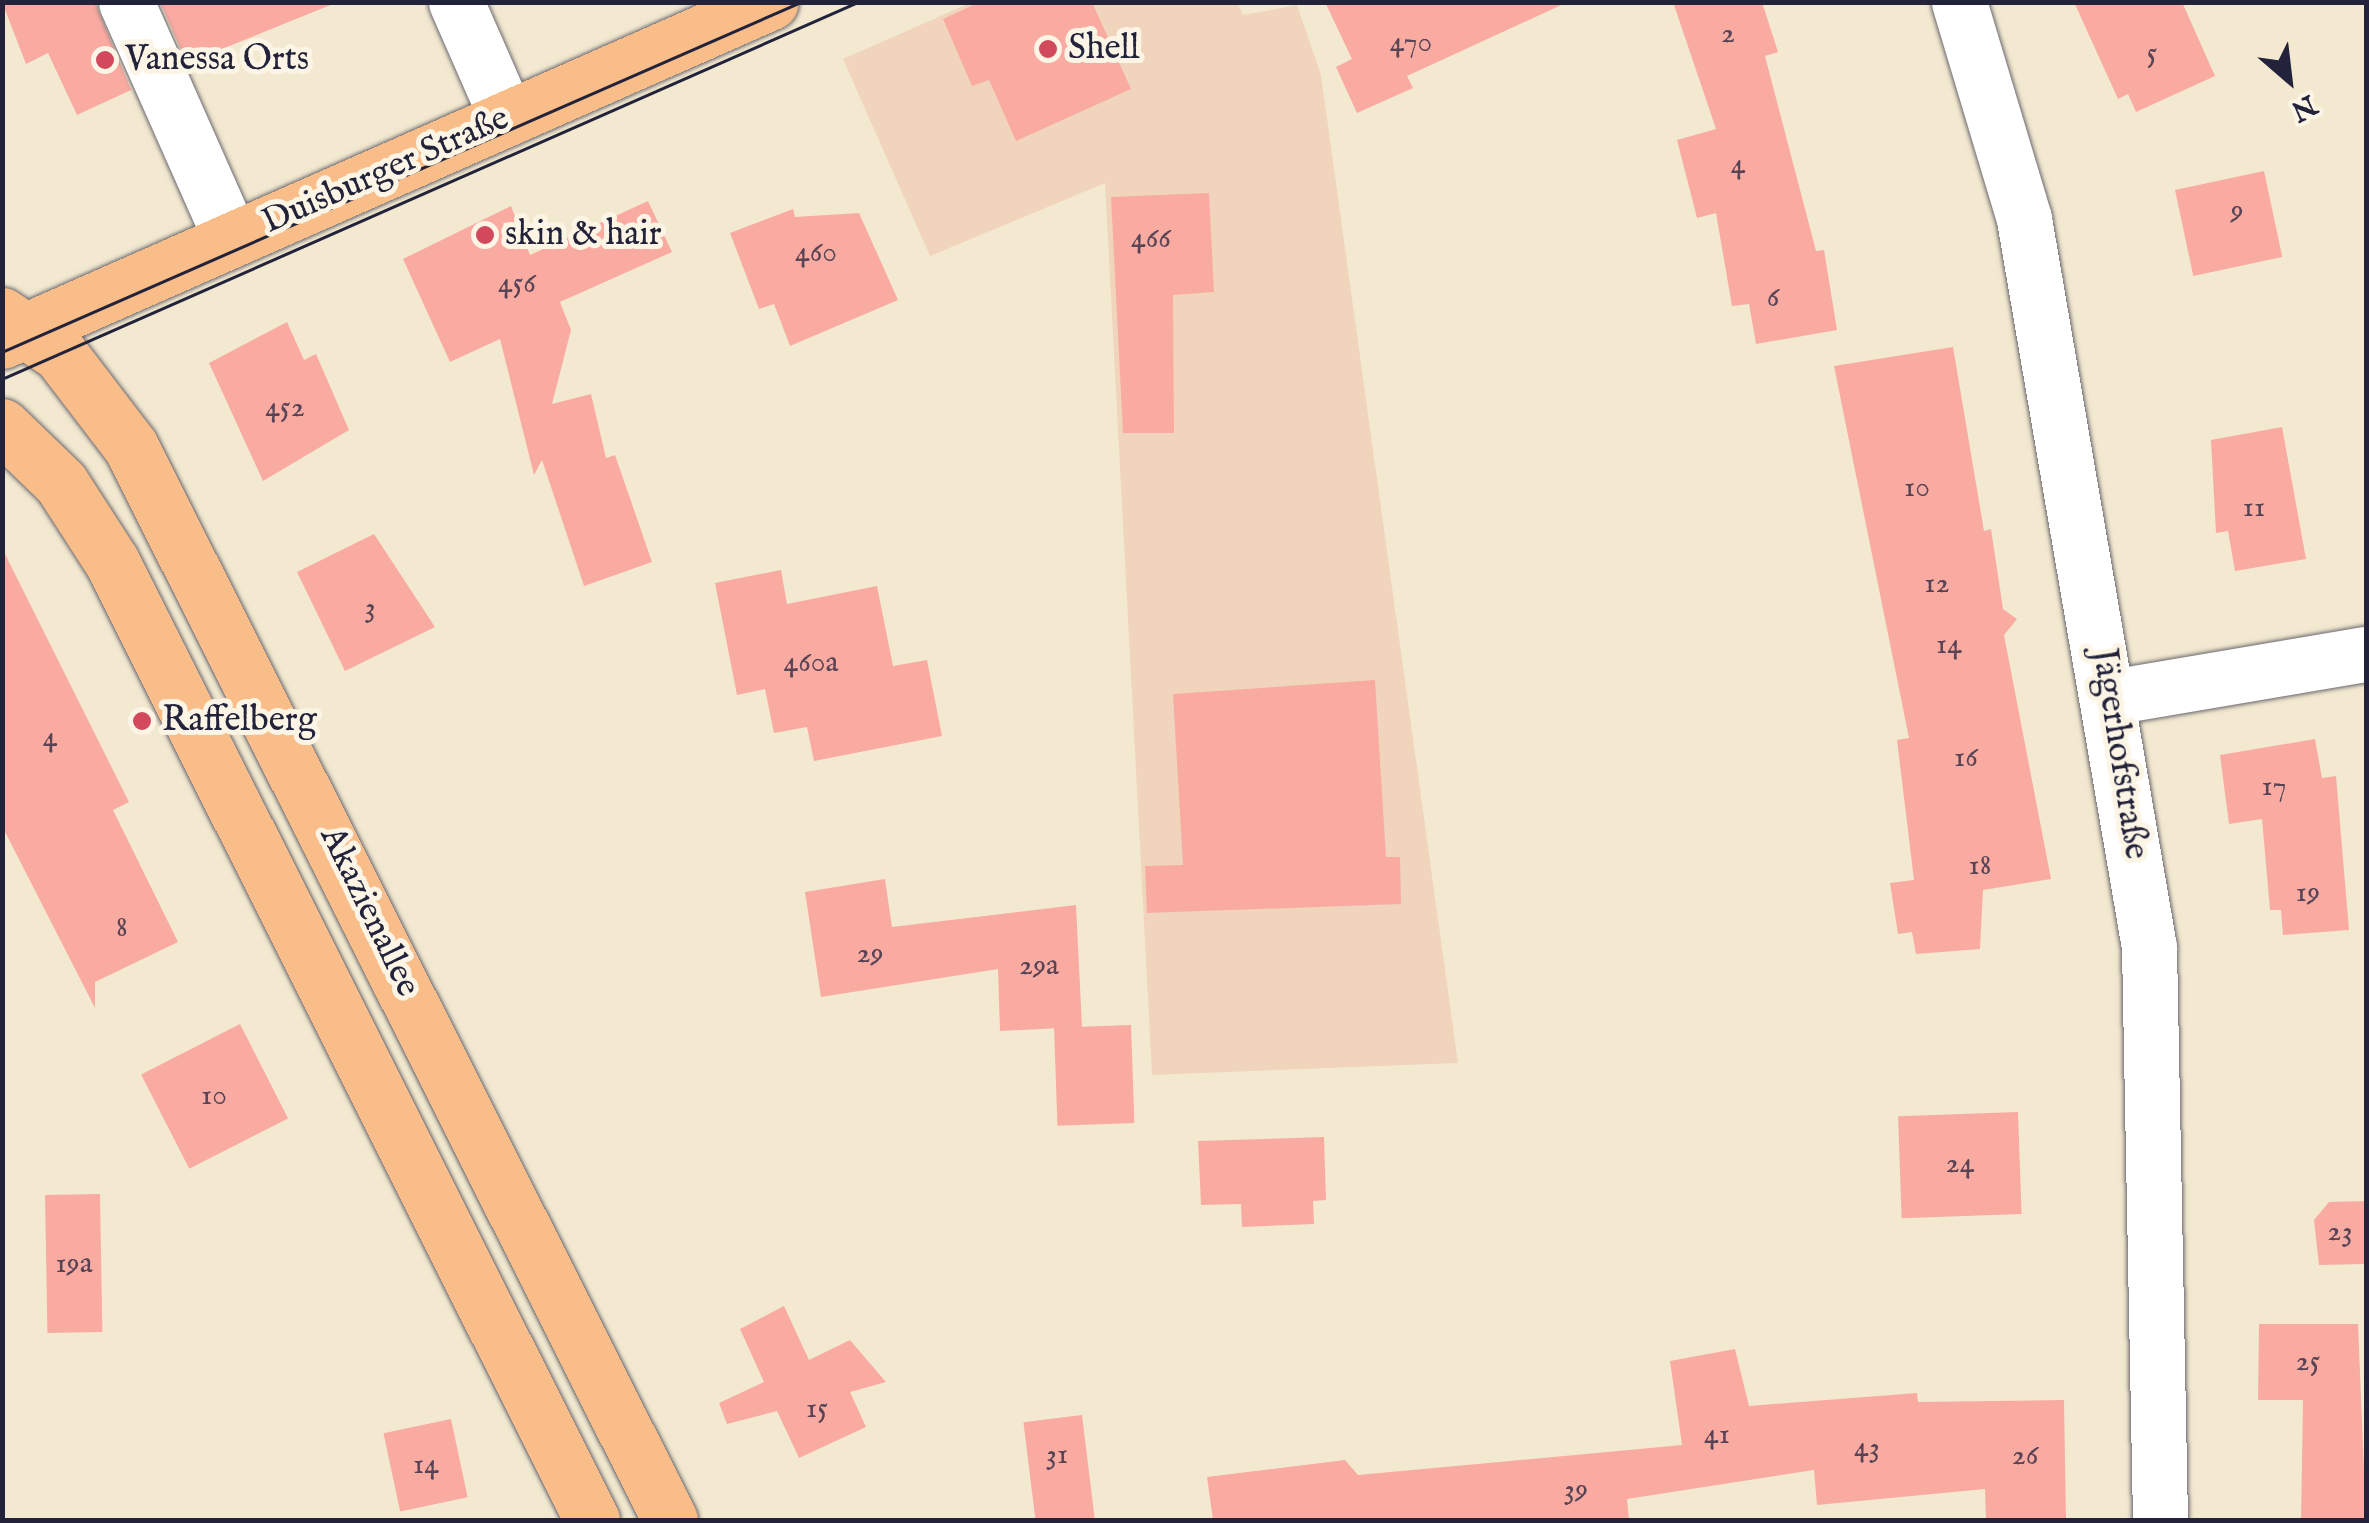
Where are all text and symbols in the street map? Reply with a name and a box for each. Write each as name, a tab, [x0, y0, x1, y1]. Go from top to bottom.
house number: 2	[1721, 16, 1735, 52]
house number: 470	[1390, 25, 1432, 61]
place label: Shell	[1068, 28, 1140, 70]
north arrow	[2239, 30, 2339, 130]
house number: 5	[2147, 36, 2157, 72]
marker: Shell	[1037, 38, 1059, 60]
place label: Vanessa Orts	[125, 39, 309, 81]
marker: Vanessa Orts	[94, 49, 116, 71]
text: N	[2284, 86, 2322, 128]
street label: Duisburger Straße	[256, 98, 516, 244]
house number: 4	[1731, 147, 1745, 183]
house number: 9	[2230, 193, 2244, 229]
place label: skin & hair	[505, 214, 662, 256]
house number: 466	[1131, 221, 1171, 257]
marker: skin & hair	[474, 224, 496, 246]
house number: 460	[795, 235, 837, 271]
house number: 456	[498, 266, 536, 302]
house number: 6	[1767, 280, 1779, 316]
house number: 452	[265, 390, 305, 426]
house number: 10	[1904, 470, 1930, 506]
house number: 11	[2243, 490, 2265, 526]
house number: 12	[1924, 566, 1950, 602]
house number: 3	[364, 590, 376, 626]
house number: 14	[1936, 627, 1962, 663]
house number: 460a	[783, 645, 839, 681]
street label: Jägerhofstraße	[2082, 646, 2156, 862]
place label: Raffelberg	[162, 700, 317, 742]
marker: Raffelberg	[131, 710, 153, 732]
house number: 4	[43, 720, 57, 756]
house number: 16	[1954, 740, 1978, 776]
house number: 17	[2261, 769, 2287, 805]
street label: Akazienallee	[310, 820, 428, 1004]
house number: 18	[1969, 848, 1991, 884]
house number: 19	[2296, 875, 2320, 911]
house number: 8	[116, 910, 128, 946]
house number: 29	[856, 936, 884, 972]
house number: 29a	[1019, 948, 1059, 984]
house number: 10	[201, 1078, 227, 1114]
house number: 24	[1946, 1146, 1974, 1182]
house number: 23	[2327, 1214, 2353, 1250]
house number: 19a	[55, 1246, 93, 1282]
house number: 25	[2296, 1344, 2320, 1380]
house number: 15	[806, 1391, 828, 1427]
house number: 41	[1704, 1417, 1730, 1453]
house number: 43	[1854, 1430, 1880, 1466]
house number: 31	[1046, 1437, 1068, 1473]
house number: 26	[2012, 1438, 2038, 1474]
house number: 14	[413, 1447, 439, 1483]
house number: 39	[1564, 1472, 1588, 1508]

